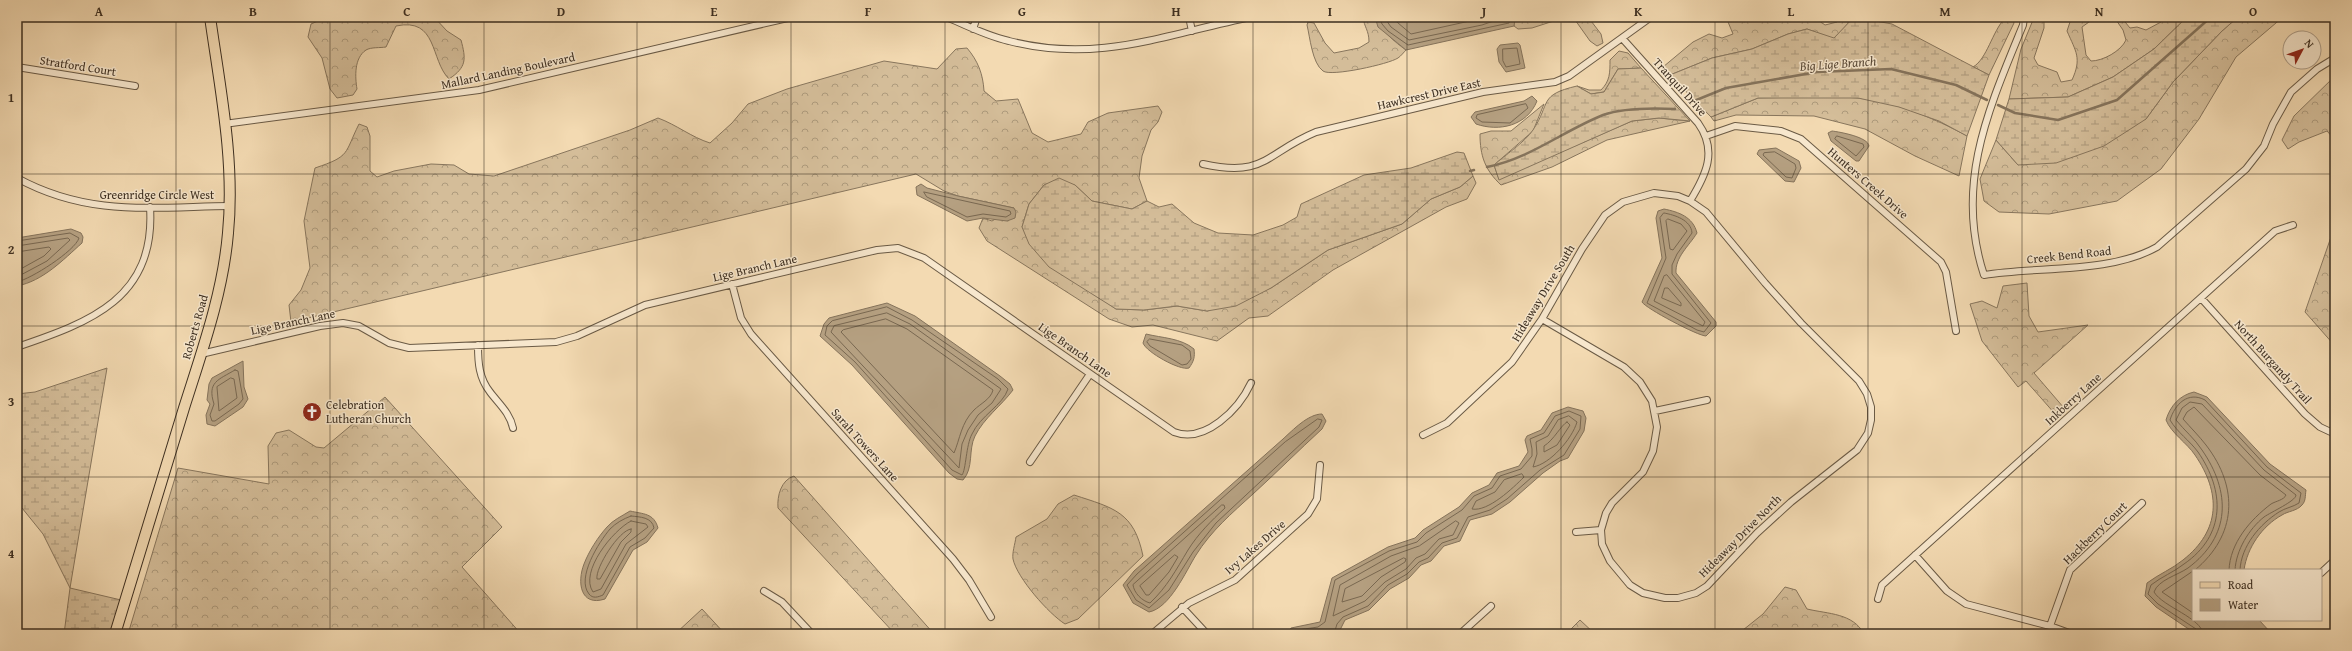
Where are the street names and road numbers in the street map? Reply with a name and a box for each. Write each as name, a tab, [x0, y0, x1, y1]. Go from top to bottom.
street label: Mallard Landing Boulevard	[439, 48, 577, 93]
street label: Stratford Court	[39, 51, 118, 80]
street label: Tranquil Drive	[1650, 54, 1711, 120]
street label: Hawkcrest Drive East	[1375, 73, 1483, 114]
street label: Hunters Creek Drive	[1824, 143, 1913, 223]
street label: Greenridge Circle West	[100, 186, 215, 203]
street label: Hideaway Drive South	[1507, 241, 1578, 344]
street label: Creek Bend Road	[2026, 242, 2113, 267]
street label: Lige Branch Lane	[711, 249, 799, 285]
street label: Roberts Road	[177, 292, 212, 361]
street label: Lige Branch Lane	[249, 304, 337, 339]
street label: North Burgandy Trail	[2231, 316, 2316, 408]
street label: Lige Branch Lane	[1035, 318, 1116, 381]
street label: Inkberry Lane	[2041, 368, 2105, 429]
street label: Sarah Towers Lane	[828, 404, 903, 485]
street label: Hideaway Drive North	[1694, 490, 1785, 581]
street label: Hackberry Court	[2059, 497, 2131, 568]
street label: Ivy Lakes Drive	[1221, 515, 1289, 578]

